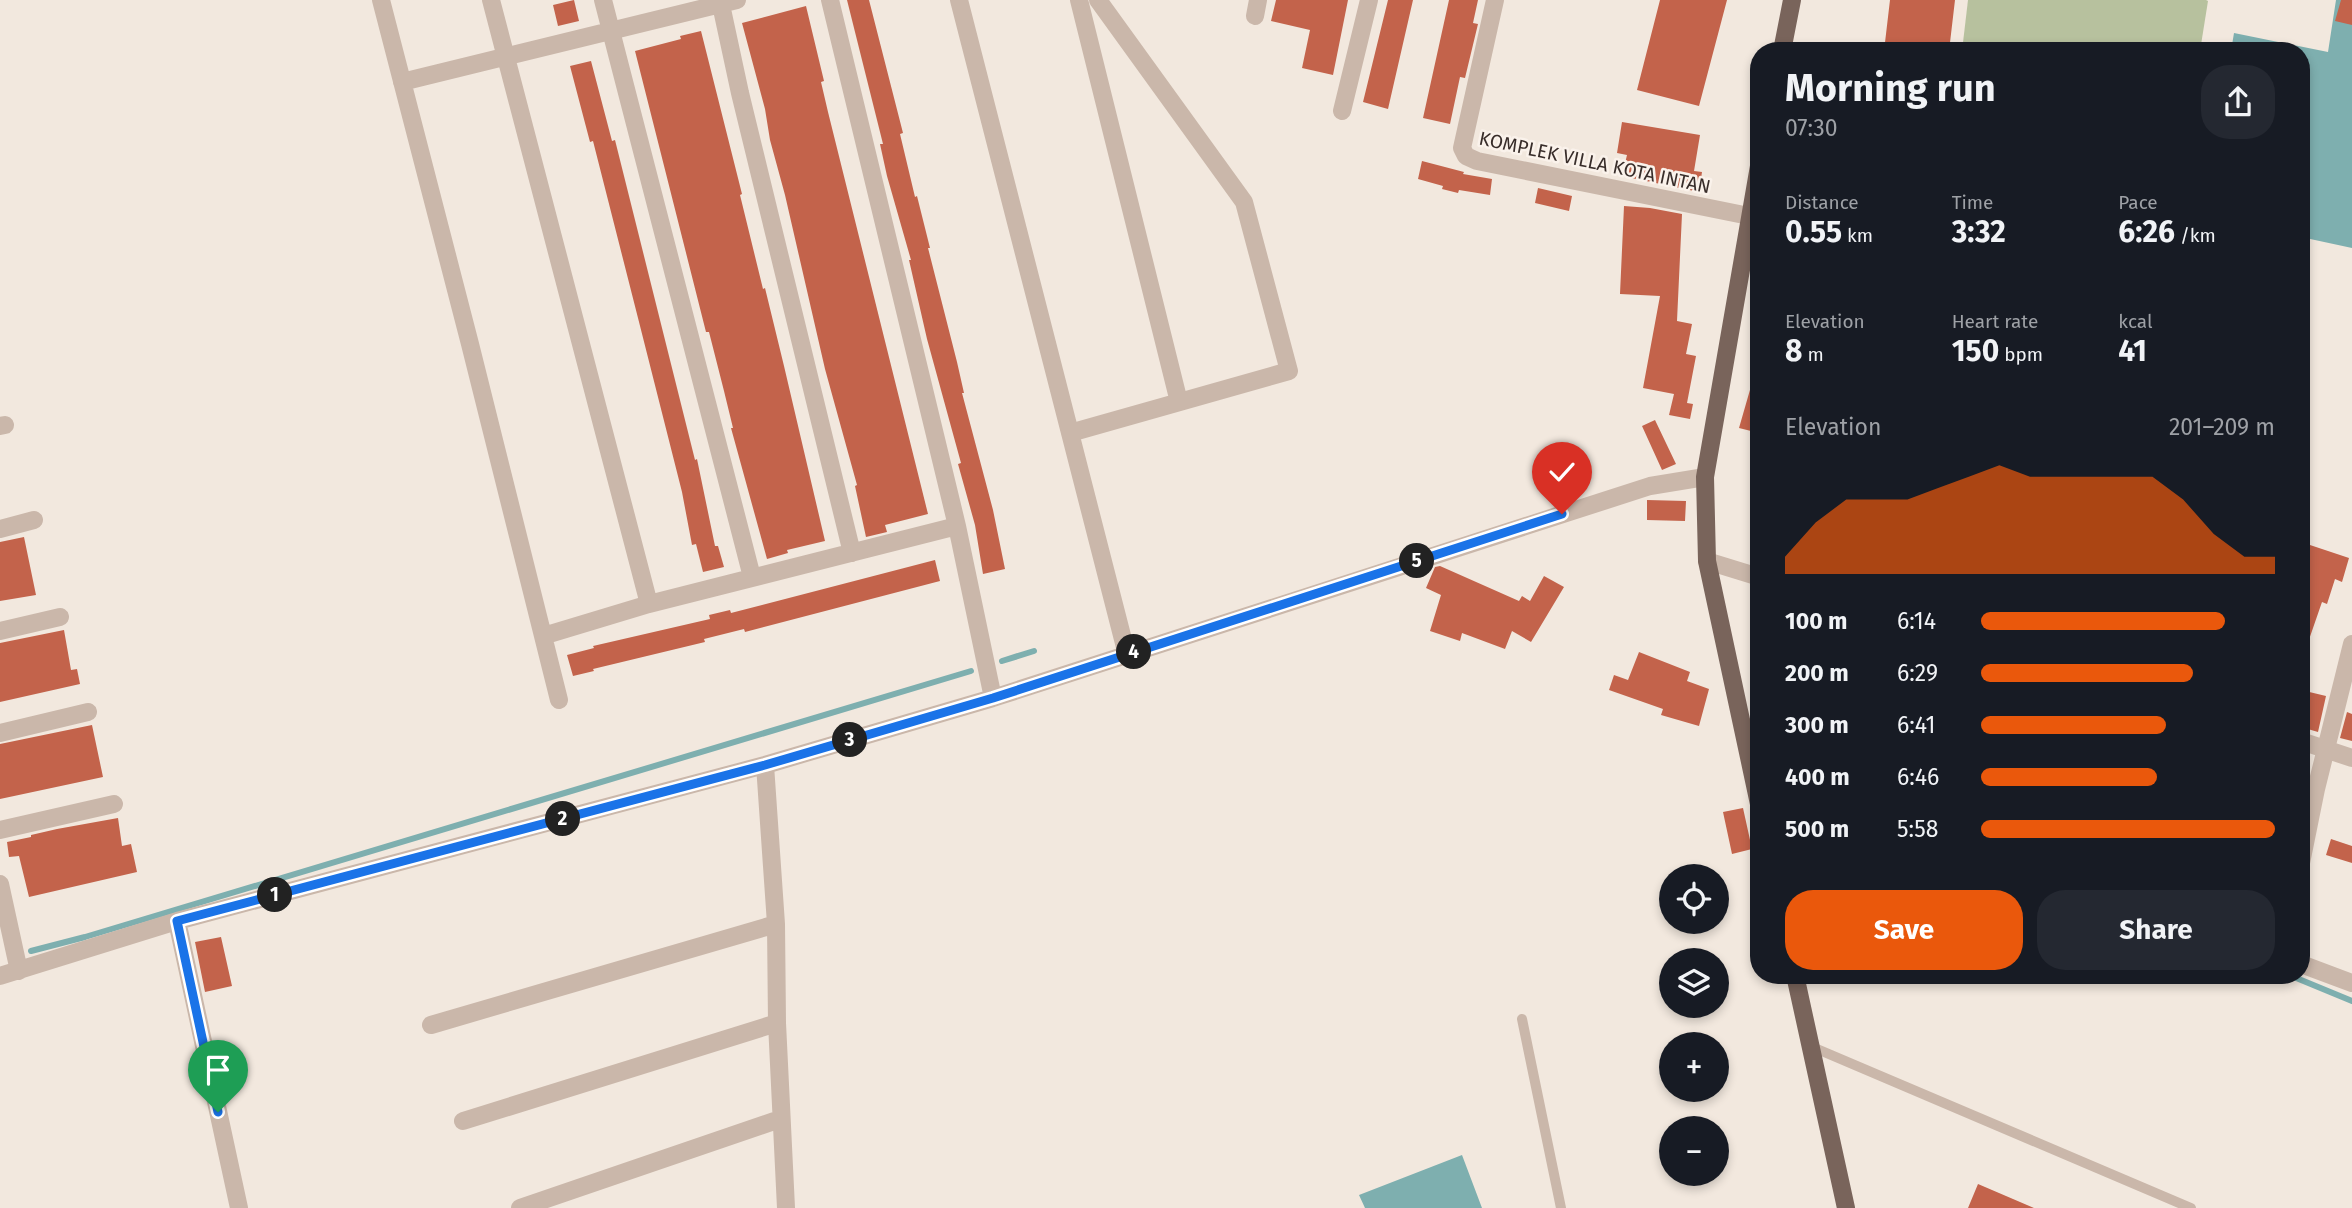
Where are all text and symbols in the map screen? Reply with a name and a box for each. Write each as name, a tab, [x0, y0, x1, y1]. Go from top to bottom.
text: Morning run	[1785, 65, 1996, 111]
button: share	[2201, 65, 2275, 139]
text: 07:30	[1785, 114, 1838, 142]
street label: KOMPLEK VILLA KOTA INTAN	[1477, 127, 1713, 198]
text: Distance	[1785, 191, 1859, 214]
text: Time	[1952, 191, 1993, 214]
text: Pace	[2118, 191, 2158, 214]
text: 0.55	[1785, 214, 1842, 250]
text: 3:32	[1952, 214, 2006, 250]
text: 6:26	[2118, 214, 2175, 250]
text: km	[1842, 224, 1873, 247]
text: /km	[2175, 224, 2216, 247]
text: Elevation	[1785, 310, 1865, 333]
text: Heart rate	[1952, 310, 2038, 333]
text: kcal	[2118, 310, 2153, 333]
text: 8	[1785, 333, 1802, 369]
text: 150	[1952, 333, 1999, 369]
text: 41	[2118, 333, 2147, 369]
text: m	[1802, 343, 1824, 366]
text: bpm	[1999, 343, 2043, 366]
text: Elevation	[1785, 413, 1881, 441]
text: 201–209 m	[2169, 413, 2275, 441]
pin	[1532, 442, 1592, 514]
icon: check	[1543, 453, 1581, 491]
pin: 5	[1400, 544, 1434, 578]
text: 5	[1411, 549, 1422, 572]
text: 100 m	[1785, 607, 1847, 635]
text: 6:14	[1897, 607, 1936, 635]
pin: 4	[1116, 634, 1152, 670]
text: 4	[1128, 640, 1139, 663]
text: 200 m	[1785, 659, 1849, 687]
text: 6:29	[1897, 659, 1938, 687]
text: 300 m	[1785, 711, 1849, 739]
text: 6:41	[1897, 711, 1936, 739]
pin: 3	[832, 722, 868, 758]
text: 3	[845, 728, 854, 751]
text: 400 m	[1785, 763, 1850, 791]
text: 6:46	[1897, 763, 1939, 791]
pin: 2	[546, 802, 580, 836]
text: 2	[558, 807, 567, 830]
text: 500 m	[1785, 815, 1849, 843]
text: 5:58	[1897, 815, 1938, 843]
map controls	[1659, 864, 1729, 1186]
button: locate	[1659, 864, 1729, 934]
pin: 1	[258, 878, 292, 912]
text: 1	[270, 883, 279, 906]
button: Save	[1785, 890, 2023, 970]
button: Share	[2037, 890, 2275, 970]
button: layers	[1659, 948, 1729, 1018]
button: +	[1659, 1032, 1729, 1102]
pin	[188, 1040, 248, 1112]
icon: arrive	[199, 1051, 237, 1089]
button: −	[1659, 1116, 1729, 1186]

